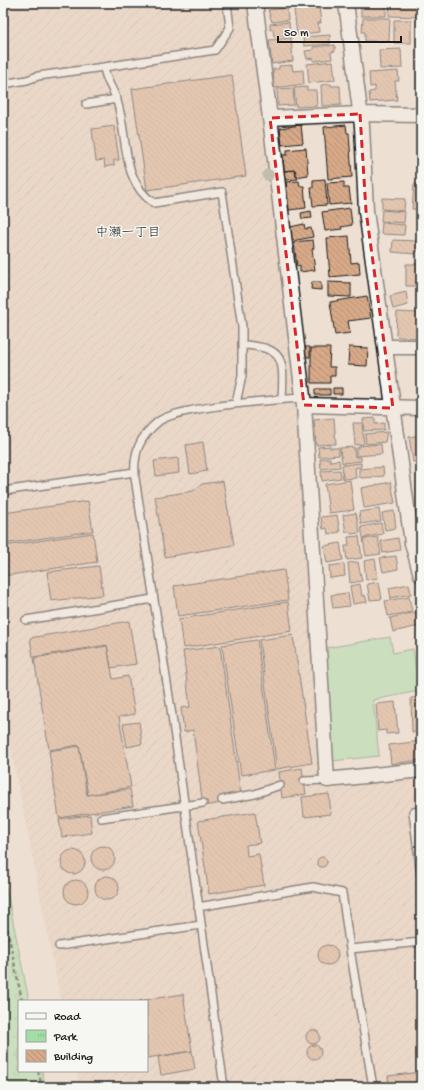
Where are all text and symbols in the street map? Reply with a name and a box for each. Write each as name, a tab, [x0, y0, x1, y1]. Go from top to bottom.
scale bar	[278, 18, 401, 44]
text: 50 m	[284, 27, 309, 41]
district label: 中瀬一丁目	[95, 226, 161, 241]
legend	[18, 1000, 148, 1072]
text: Road	[54, 1011, 81, 1025]
text: Park	[53, 1031, 79, 1045]
text: Building	[53, 1051, 93, 1065]

